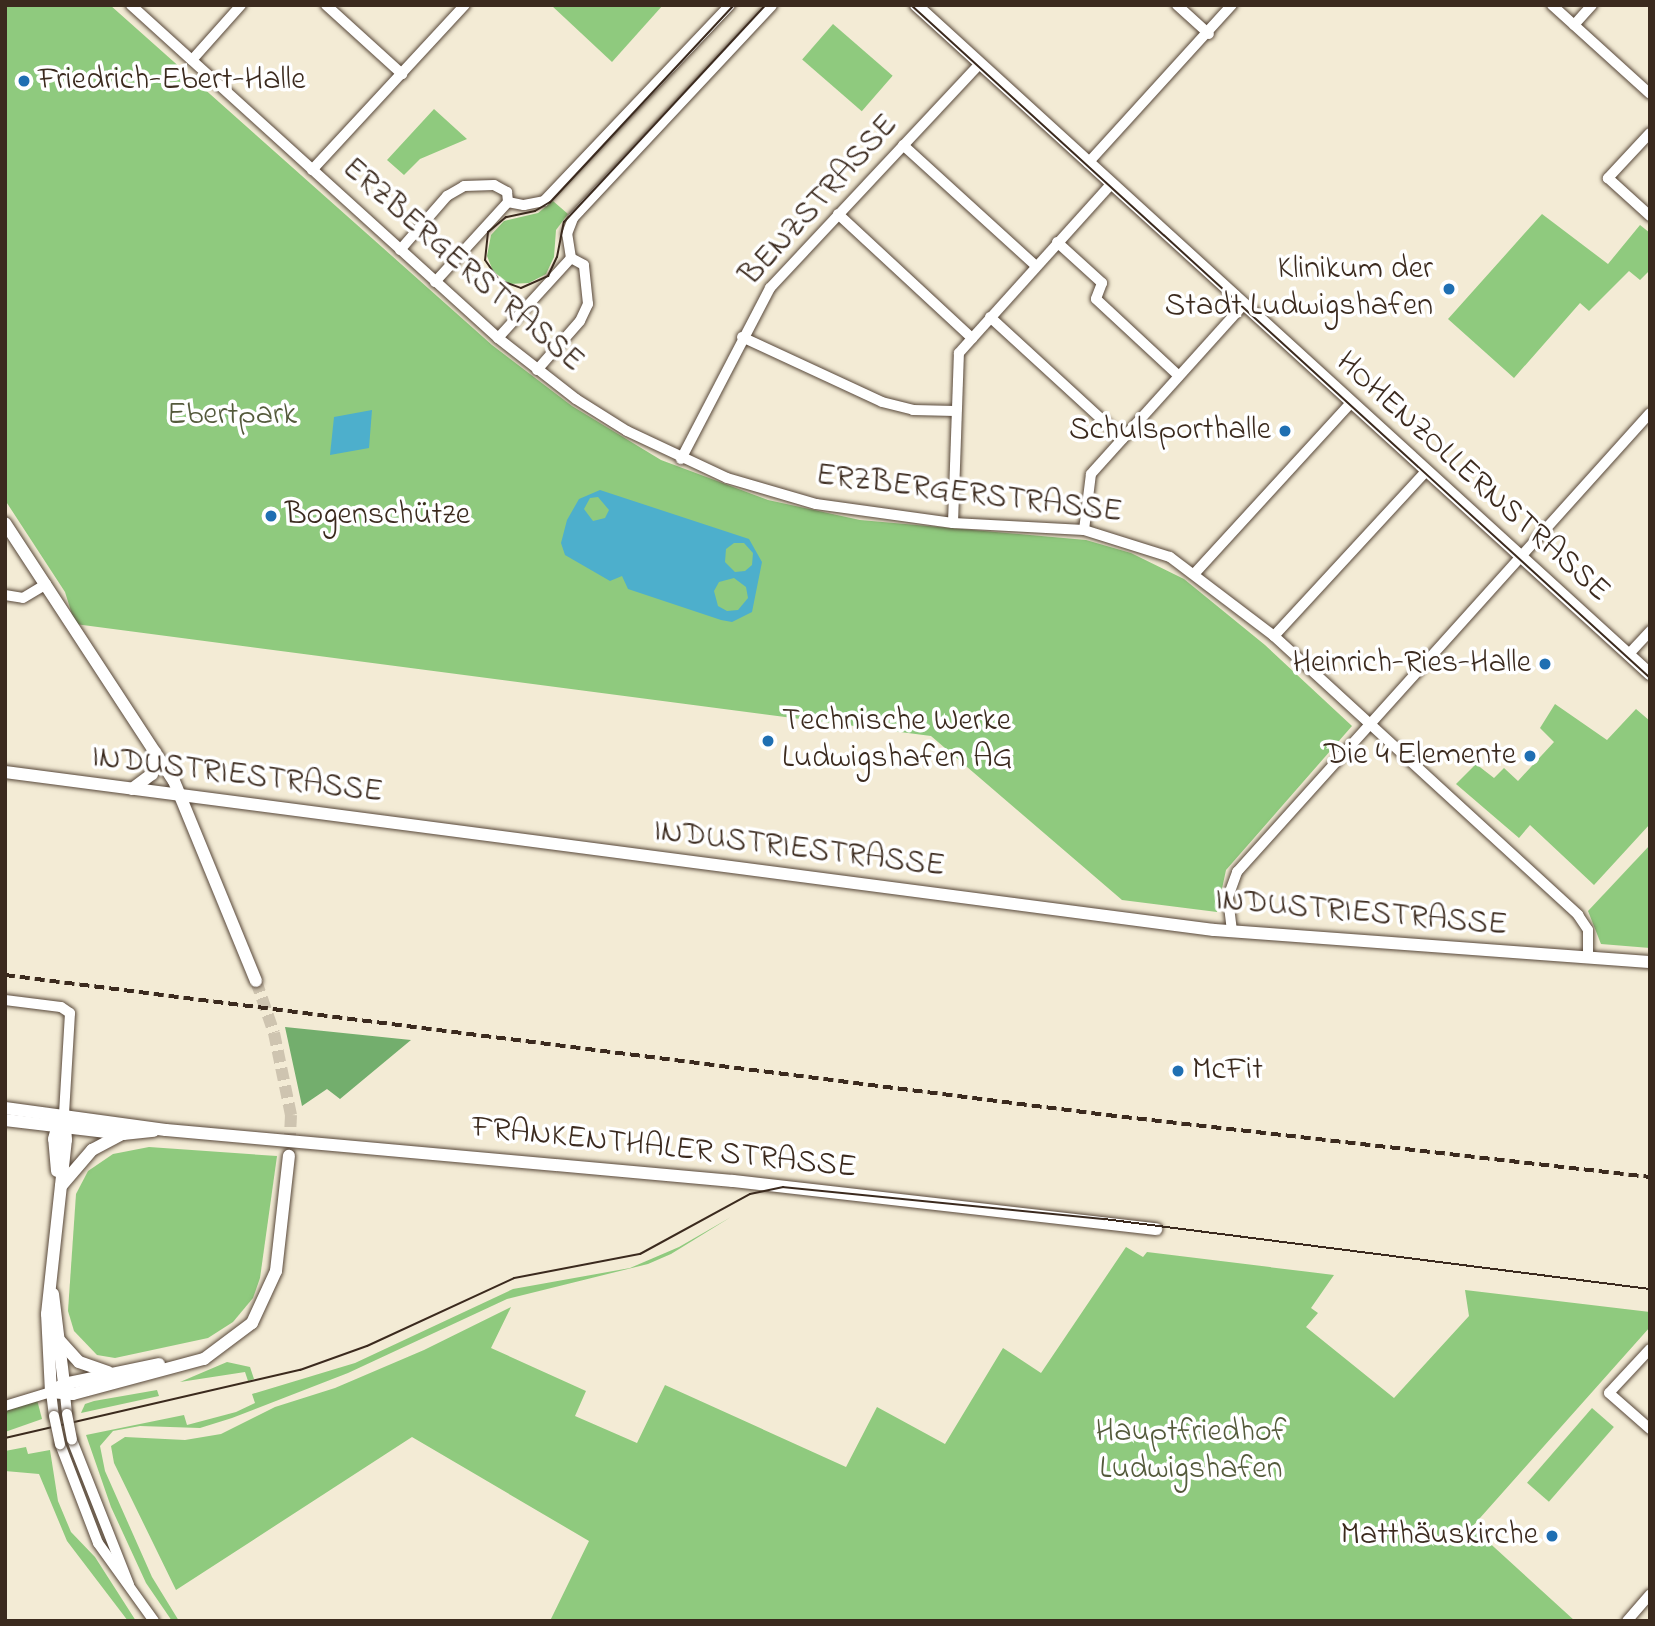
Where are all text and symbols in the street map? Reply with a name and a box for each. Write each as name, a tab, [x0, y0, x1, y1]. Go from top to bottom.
place label: Friedrich-Ebert-Halle	[38, 62, 306, 100]
marker: Friedrich-Ebert-Halle	[16, 73, 32, 89]
street label: BENZSTRASSE	[733, 107, 907, 295]
street label: ERZBERGERSTRASSE	[333, 150, 591, 382]
place label: Klinikum der Stadt Ludwigshafen	[1165, 252, 1433, 327]
marker: Klinikum der Stadt Ludwigshafen	[1439, 279, 1459, 299]
street label: HOHENZOLLERNSTRASSE	[1327, 345, 1617, 611]
park label: Ebertpark	[167, 397, 297, 435]
place label: Schulsporthalle	[1069, 412, 1271, 450]
marker: Schulsporthalle	[1277, 423, 1293, 439]
street label: ERZBERGERSTRASSE	[814, 457, 1124, 533]
place label: Bogenschütze	[285, 497, 470, 535]
marker: Bogenschütze	[263, 508, 279, 524]
place label: Heinrich-Ries-Halle	[1292, 645, 1531, 683]
marker: Heinrich-Ries-Halle	[1537, 656, 1553, 672]
place label: Technische Werke Ludwigshafen AG	[782, 704, 1013, 779]
marker: Technische Werke Ludwigshafen AG	[760, 733, 776, 749]
place label: Die 4 Elemente	[1324, 737, 1516, 775]
street label: INDUSTRIESTRASSE	[89, 739, 385, 813]
marker: Die 4 Elemente	[1522, 748, 1538, 764]
street label: INDUSTRIESTRASSE	[651, 813, 947, 887]
street label: INDUSTRIESTRASSE	[1213, 882, 1509, 946]
place label: McFit	[1192, 1052, 1263, 1090]
marker: McFit	[1170, 1063, 1186, 1079]
street label: FRANKENTHALER STRASSE	[470, 1110, 858, 1188]
park label: Hauptfriedhof Ludwigshafen	[1096, 1415, 1286, 1490]
place label: Matthäuskirche	[1340, 1517, 1538, 1555]
marker: Matthäuskirche	[1544, 1528, 1560, 1544]

